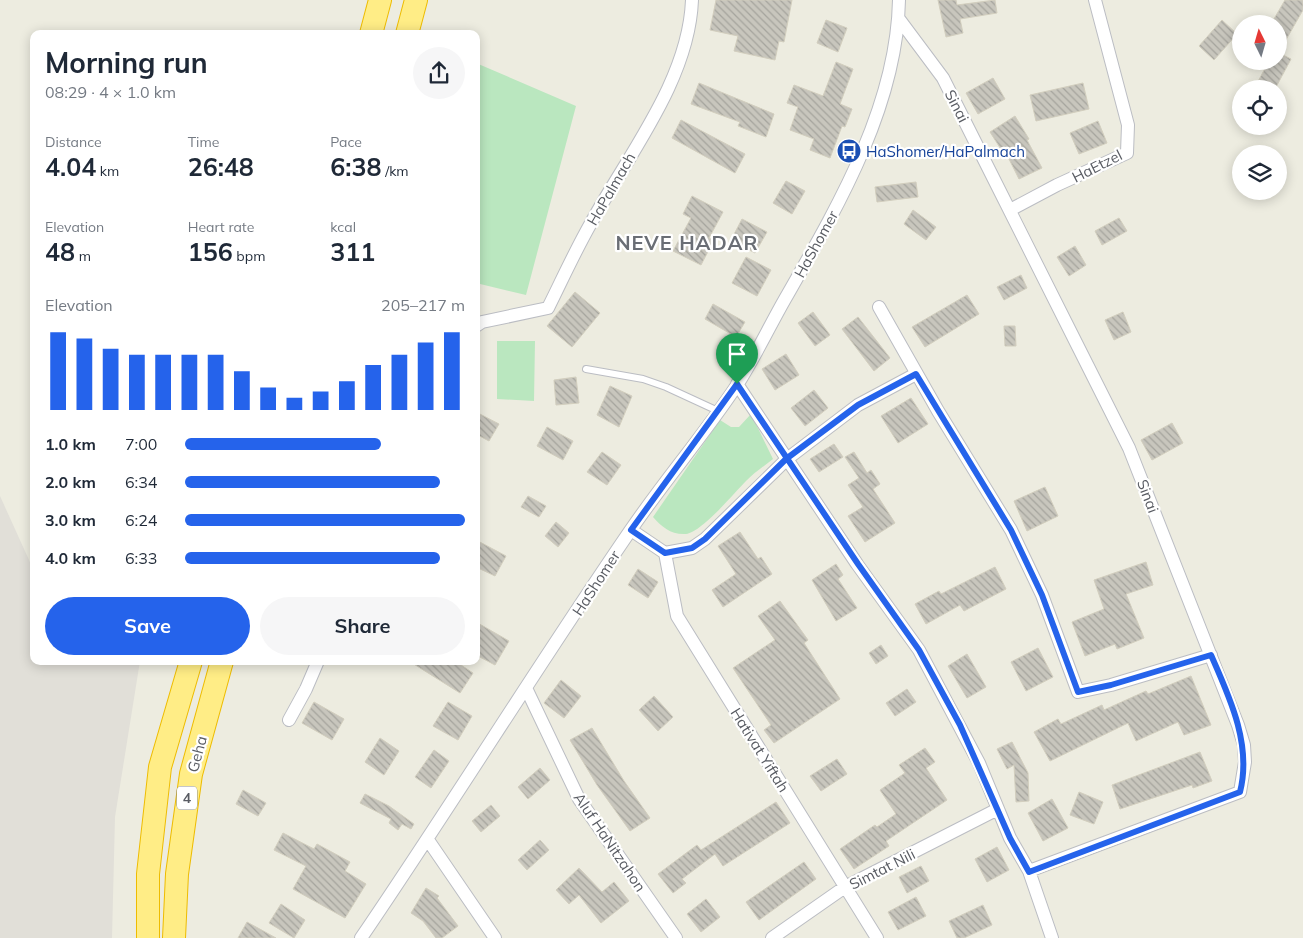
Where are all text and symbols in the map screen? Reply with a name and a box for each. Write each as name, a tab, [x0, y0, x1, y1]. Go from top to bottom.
north arrow	[1232, 15, 1288, 70]
map controls	[1232, 15, 1287, 200]
text: Morning run	[45, 45, 208, 80]
button: share	[413, 47, 465, 99]
button: locate	[1232, 80, 1287, 135]
text: 08:29 · 4 × 1.0 km	[45, 82, 176, 102]
street label: Sinai	[941, 86, 973, 126]
text: Distance	[45, 133, 102, 151]
text: Time	[188, 133, 219, 151]
text: Pace	[330, 133, 362, 151]
bus stop icon: HaShomer/HaPalmach	[836, 138, 862, 164]
place label: HaShomer/HaPalmach	[866, 142, 1025, 161]
street label: HaEtzel	[1069, 145, 1125, 187]
button: layers	[1232, 145, 1287, 200]
street label: HaPalmach	[583, 149, 639, 229]
text: 4.04	[45, 151, 96, 182]
text: 26:48	[188, 151, 254, 182]
text: 6:38	[330, 151, 382, 182]
text: km	[96, 162, 119, 180]
text: /km	[382, 162, 409, 180]
street label: HaShomer	[790, 207, 843, 281]
text: Elevation	[45, 218, 104, 236]
text: Heart rate	[188, 218, 254, 236]
text: kcal	[330, 218, 356, 236]
district label: NEVE HADAR	[615, 230, 759, 255]
text: 48	[45, 236, 75, 267]
text: 156	[188, 236, 233, 267]
text: 311	[330, 236, 375, 267]
text: m	[75, 247, 91, 265]
text: bpm	[233, 247, 265, 265]
text: Elevation	[45, 295, 113, 315]
text: 205–217 m	[381, 295, 465, 315]
pin	[716, 333, 758, 384]
icon: arrive	[723, 340, 751, 368]
text: 1.0 km	[45, 434, 96, 454]
text: 7:00	[125, 434, 157, 454]
text: 2.0 km	[45, 472, 96, 492]
text: 6:34	[125, 472, 157, 492]
street label: Sinai	[1133, 477, 1163, 515]
text: 3.0 km	[45, 510, 96, 530]
text: 6:24	[125, 510, 157, 530]
street label: HaShomer	[568, 546, 624, 619]
text: 4.0 km	[45, 548, 96, 568]
text: 6:33	[125, 548, 157, 568]
button: Save	[45, 597, 250, 655]
button: Share	[260, 597, 465, 655]
street label: Hativat Yiftah	[727, 704, 793, 796]
street label: Geha	[183, 734, 211, 774]
road number: 4	[177, 786, 197, 810]
street label: Aluf HaNitzahon	[570, 789, 650, 895]
street label: Simtat Nili	[846, 844, 918, 894]

